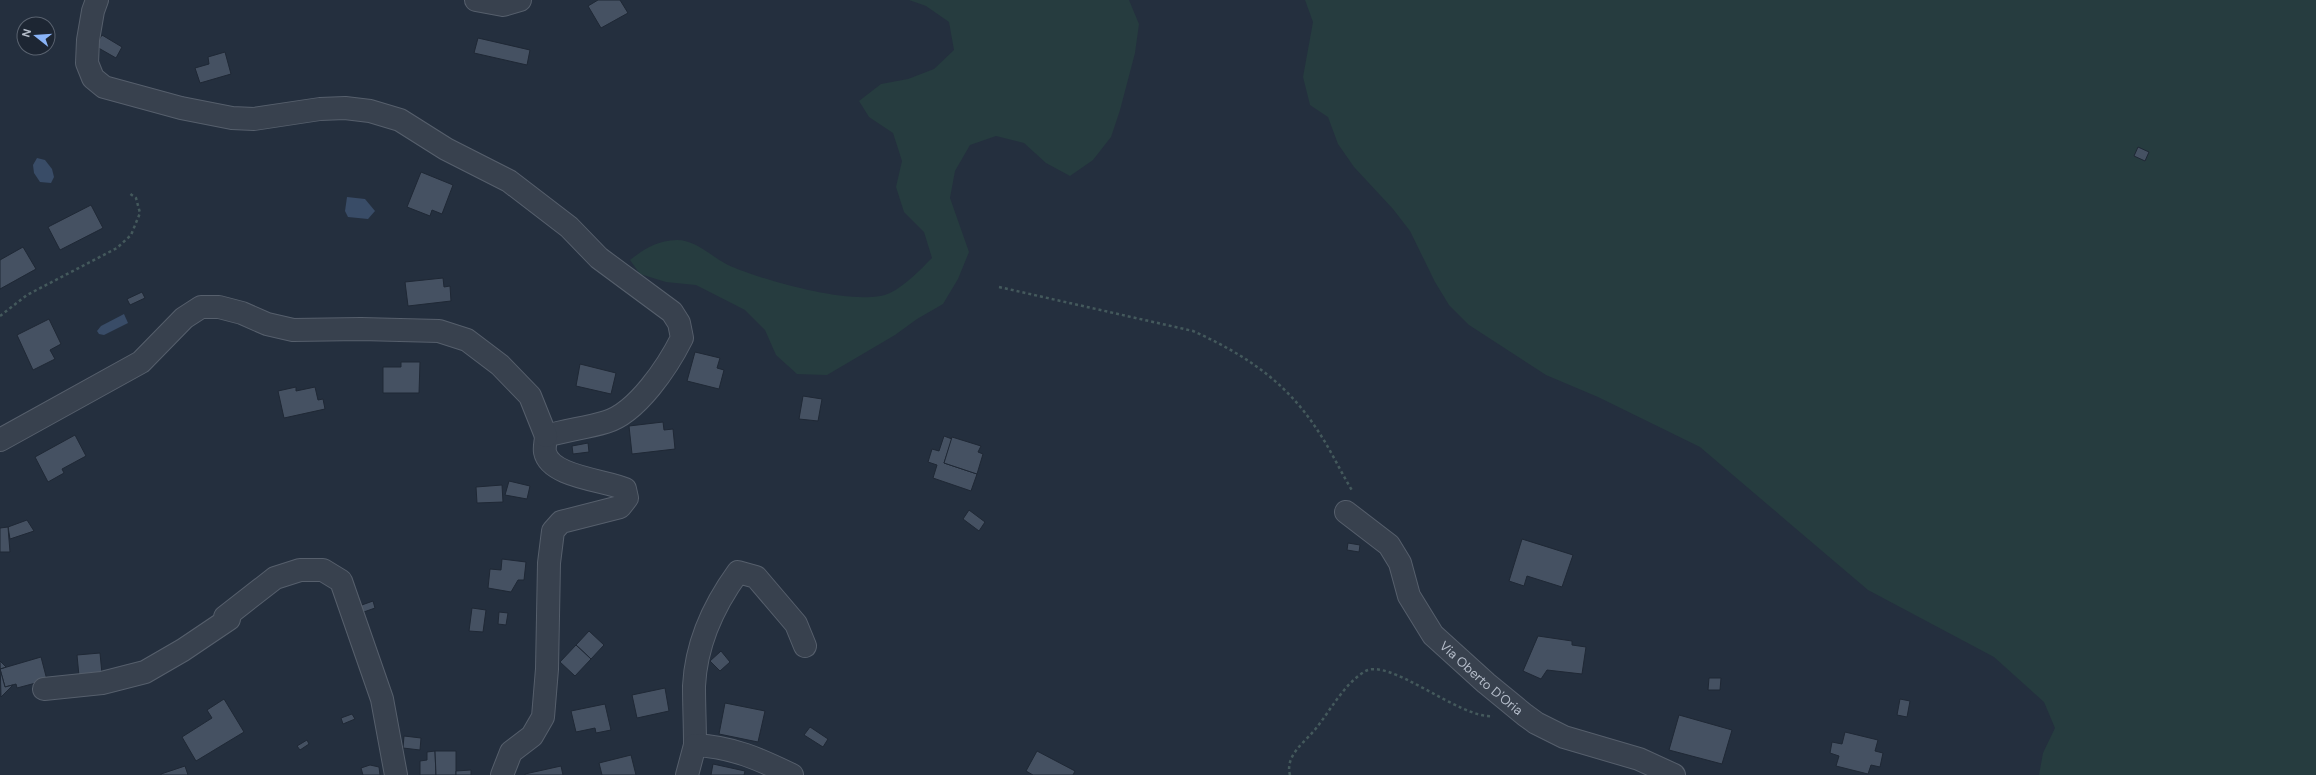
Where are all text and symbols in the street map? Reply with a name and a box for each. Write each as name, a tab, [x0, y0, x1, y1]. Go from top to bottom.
north arrow	[16, 16, 56, 56]
text: N	[19, 27, 34, 39]
street label: Via Oberto D'Oria	[1436, 637, 1526, 719]

